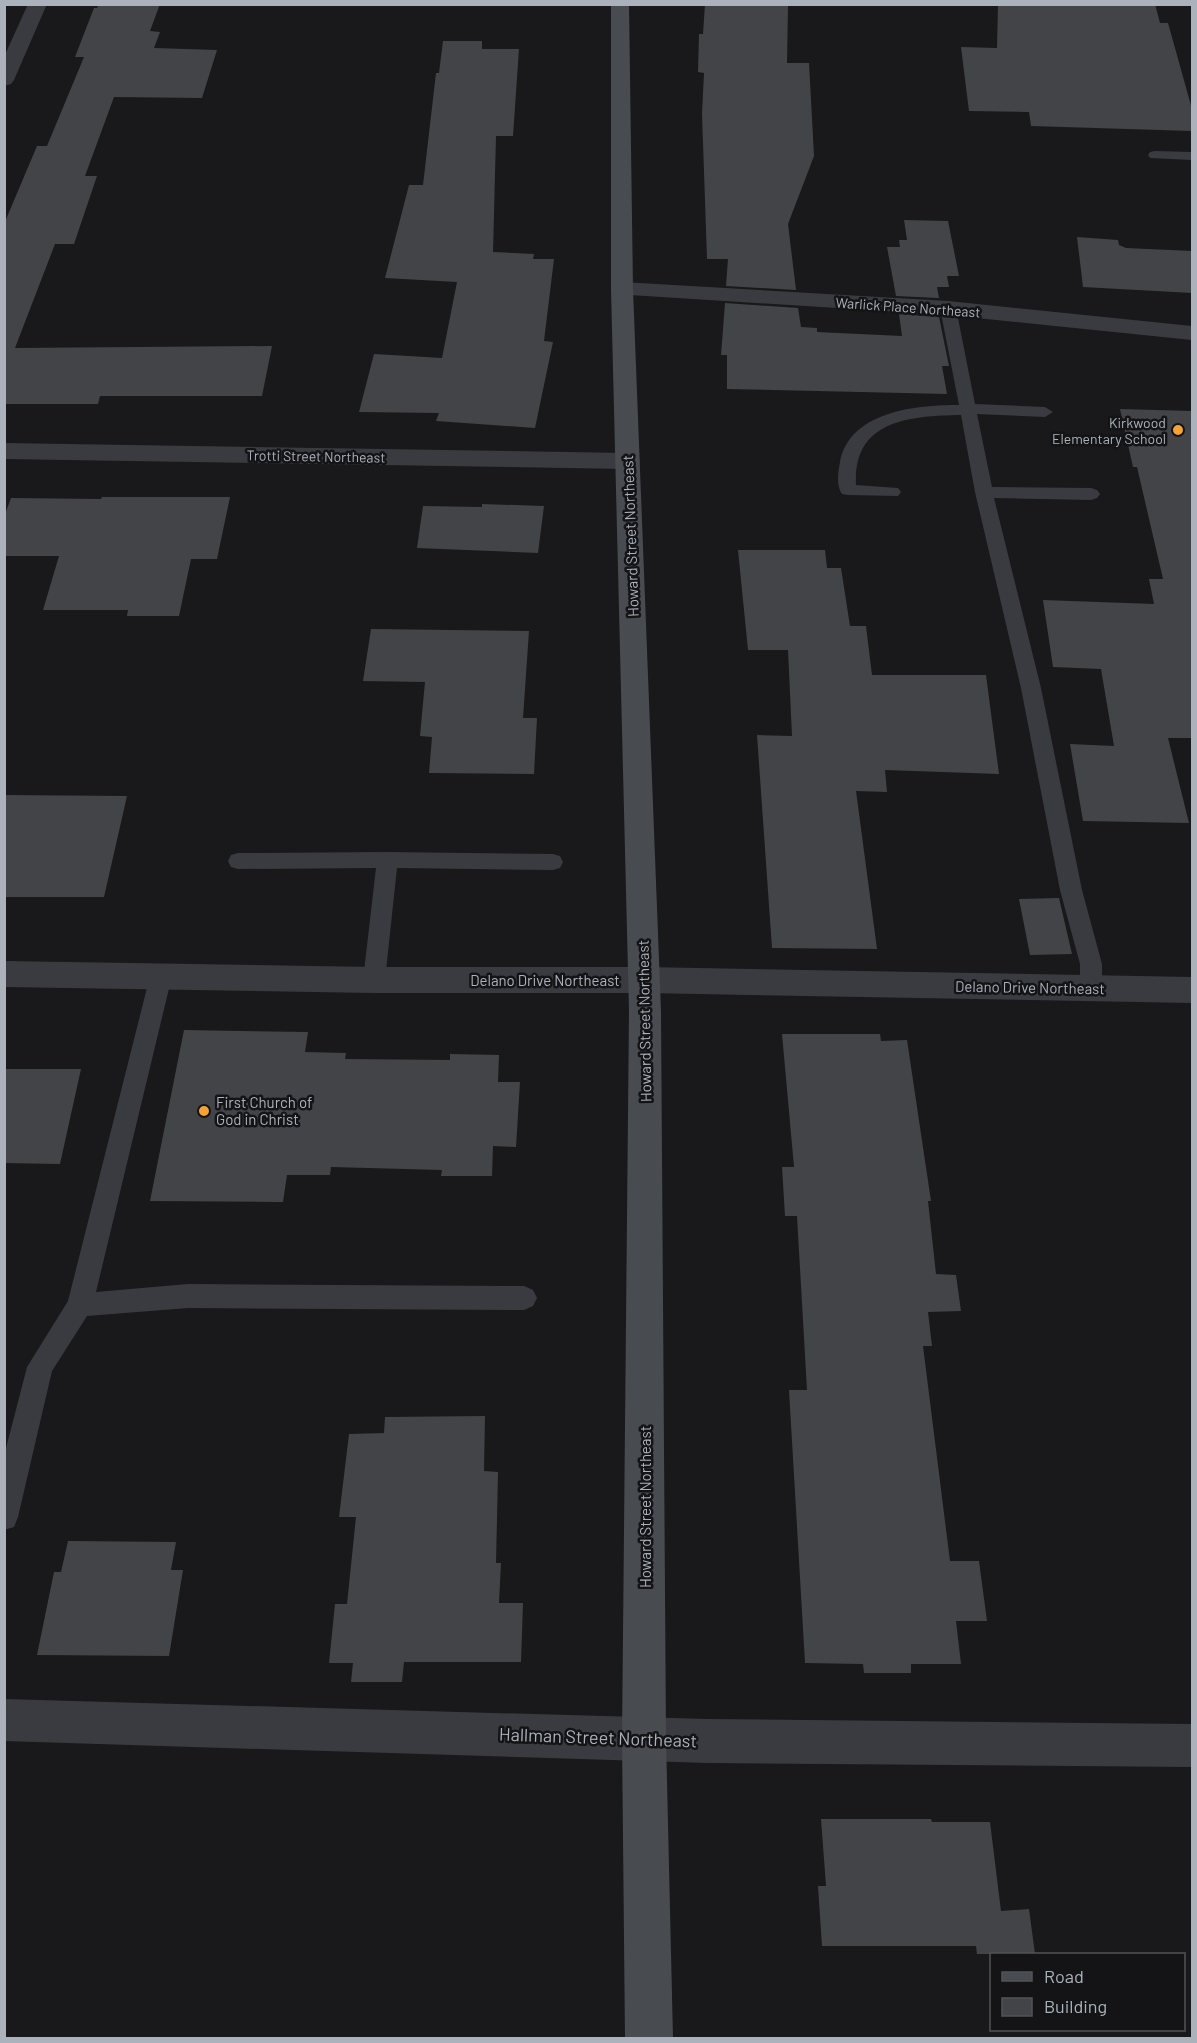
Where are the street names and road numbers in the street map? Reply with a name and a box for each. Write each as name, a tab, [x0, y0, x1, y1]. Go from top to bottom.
street label: Warlick Place Northeast	[835, 293, 981, 321]
street label: Trotti Street Northeast	[247, 446, 385, 466]
street label: Howard Street Northeast	[618, 455, 642, 617]
street label: Howard Street Northeast	[634, 940, 654, 1102]
street label: Delano Drive Northeast	[470, 971, 620, 989]
street label: Delano Drive Northeast	[955, 977, 1105, 997]
street label: Howard Street Northeast	[636, 1426, 654, 1588]
street label: Hallman Street Northeast	[499, 1723, 697, 1751]

